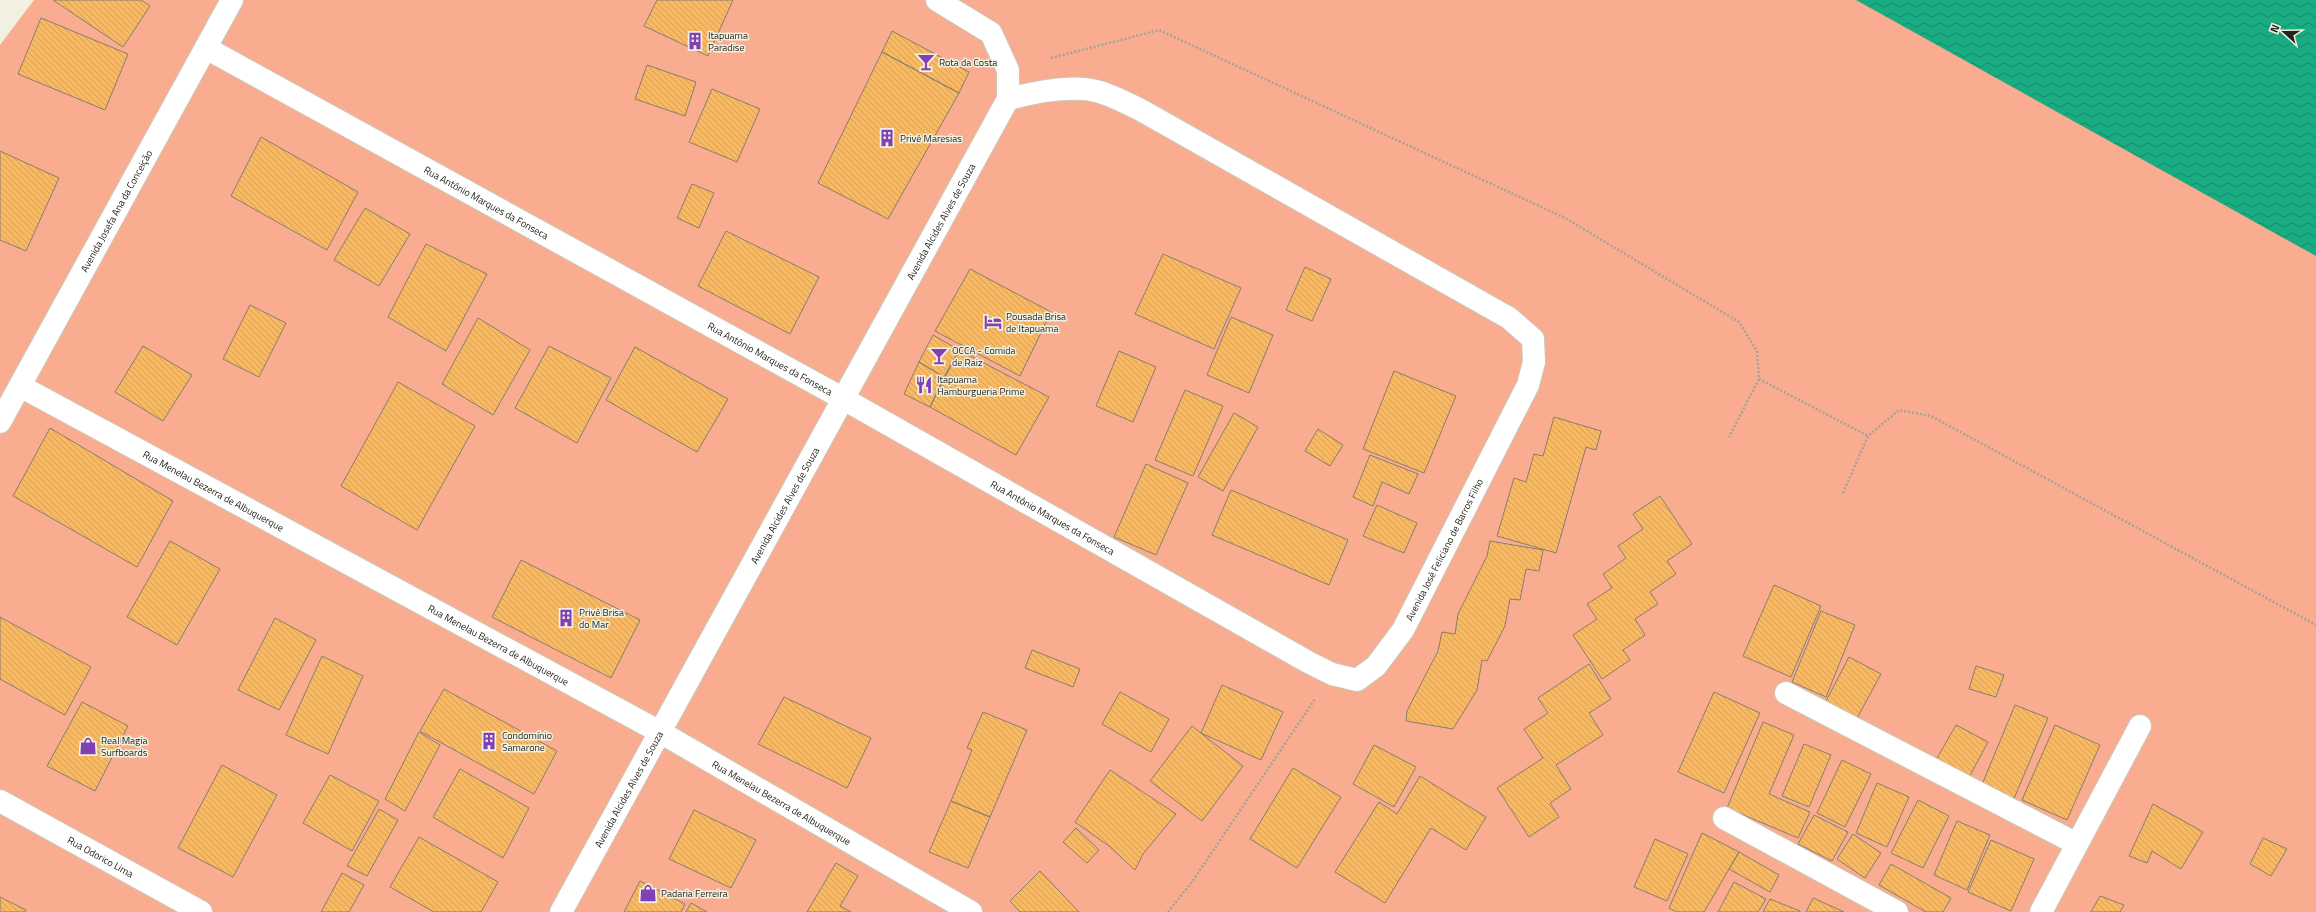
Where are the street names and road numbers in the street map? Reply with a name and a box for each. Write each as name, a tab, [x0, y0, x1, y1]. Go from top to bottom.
street label: Avenida Josefa Ana da Conceição	[77, 147, 156, 275]
street label: Avenida Alcides Alves de Souza	[903, 161, 979, 283]
street label: Rua Antônio Marques da Fonseca	[421, 162, 551, 243]
street label: Rua Antônio Marques da Fonseca	[705, 318, 835, 399]
street label: Avenida Alcides Alves de Souza	[747, 445, 823, 567]
street label: Rua Menelau Bezerra de Albuquerque	[140, 447, 287, 535]
street label: Avenida José Feliciano de Barros Filho	[1402, 476, 1487, 624]
street label: Rua Antônio Marques da Fonseca	[988, 477, 1117, 559]
street label: Rua Menelau Bezerra de Albuquerque	[425, 601, 572, 689]
street label: Avenida Alcides Alves de Souza	[591, 729, 667, 851]
street label: Rua Menelau Bezerra de Albuquerque	[709, 757, 854, 849]
street label: Rua Odorico Lima	[65, 833, 136, 881]

